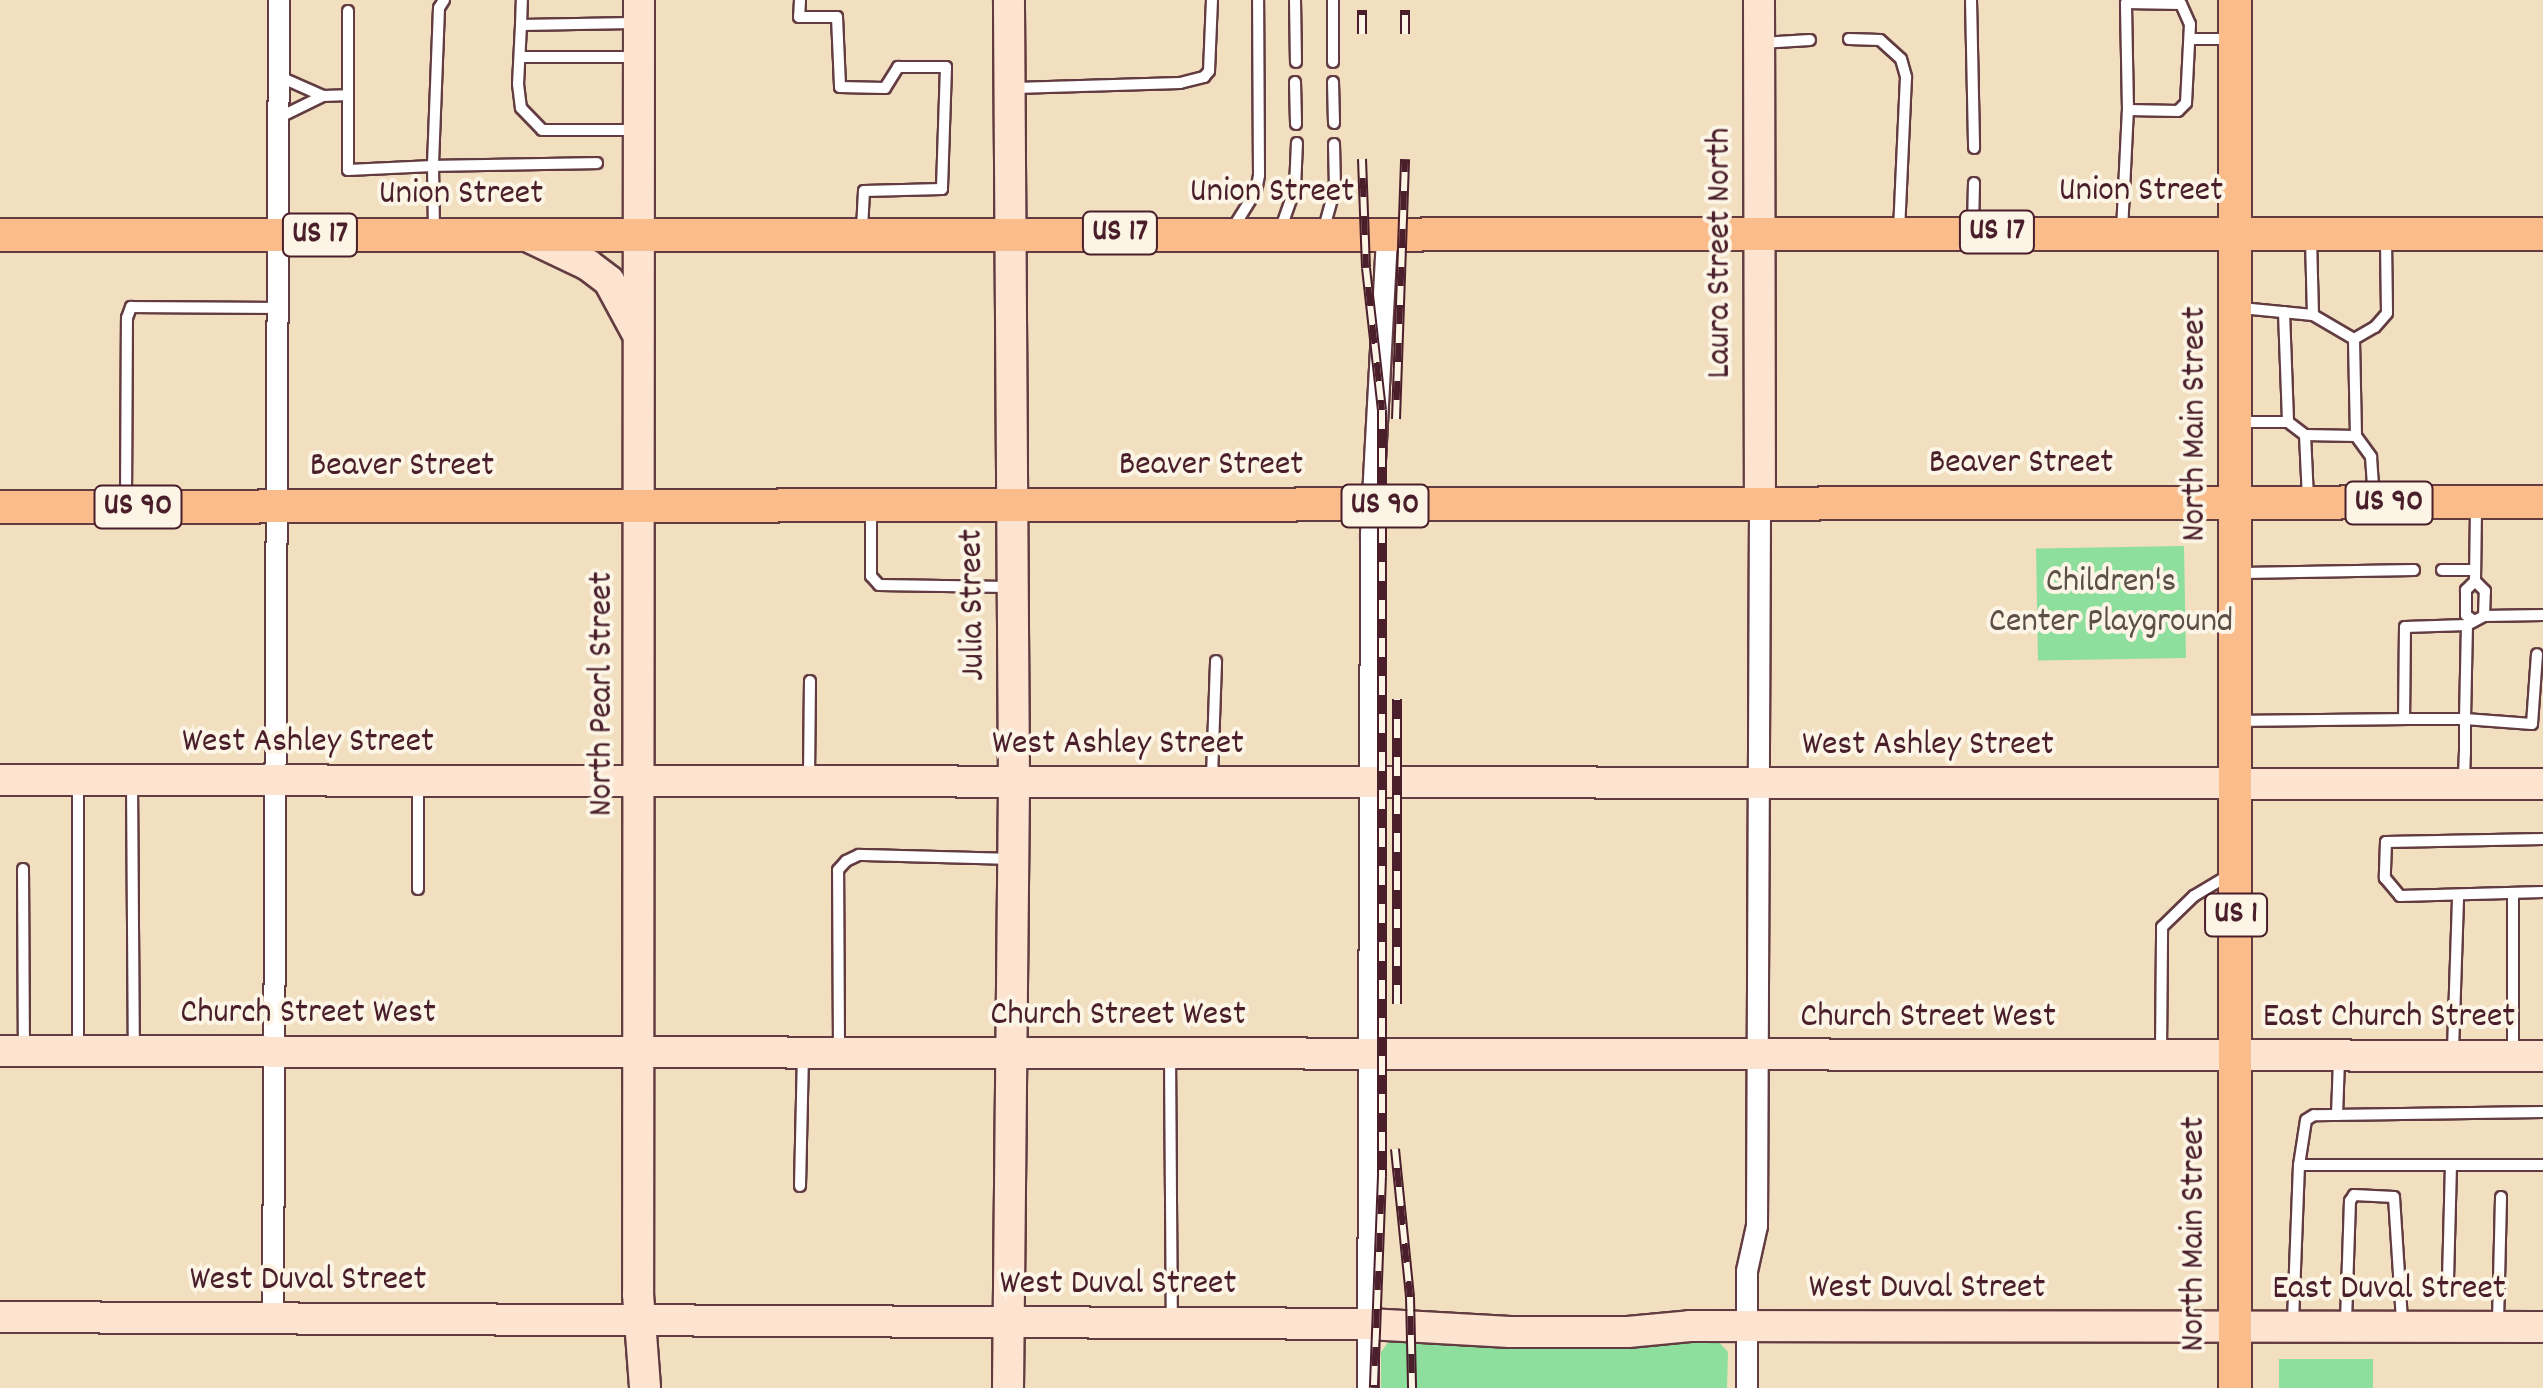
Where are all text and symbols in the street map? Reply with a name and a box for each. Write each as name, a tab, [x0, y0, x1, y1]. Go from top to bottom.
street label: Laura Street North	[1700, 127, 1742, 379]
street label: Union Street	[2059, 171, 2223, 213]
street label: Union Street	[1190, 172, 1354, 214]
street label: Union Street	[379, 174, 543, 216]
road number: US 17	[1957, 205, 2037, 259]
road number: US 17	[1080, 206, 1160, 260]
road number: US 17	[280, 208, 360, 262]
street label: North Main Street	[2175, 306, 2217, 542]
street label: Beaver Street	[1929, 443, 2113, 485]
street label: Beaver Street	[1119, 445, 1303, 487]
street label: Beaver Street	[310, 446, 494, 488]
road number: US 90	[2344, 476, 2434, 530]
road number: US 90	[1340, 479, 1430, 533]
road number: US 90	[93, 480, 183, 534]
street label: Julia Street	[952, 529, 996, 681]
park label: Children's Center Playground	[1989, 562, 2233, 644]
street label: North Pearl Street	[582, 572, 624, 816]
street label: West Ashley Street	[182, 722, 434, 764]
street label: West Ashley Street	[992, 724, 1244, 766]
street label: West Ashley Street	[1802, 725, 2054, 767]
road number: US 1	[2204, 888, 2268, 942]
street label: Church Street West	[180, 993, 436, 1035]
street label: Church Street West	[990, 995, 1246, 1037]
street label: Church Street West	[1800, 997, 2056, 1039]
street label: East Church Street	[2263, 997, 2515, 1039]
street label: North Main Street	[2174, 1116, 2216, 1352]
street label: West Duval Street	[190, 1260, 426, 1302]
street label: West Duval Street	[1000, 1264, 1236, 1306]
street label: West Duval Street	[1809, 1268, 2045, 1310]
street label: East Duval Street	[2272, 1269, 2506, 1311]

